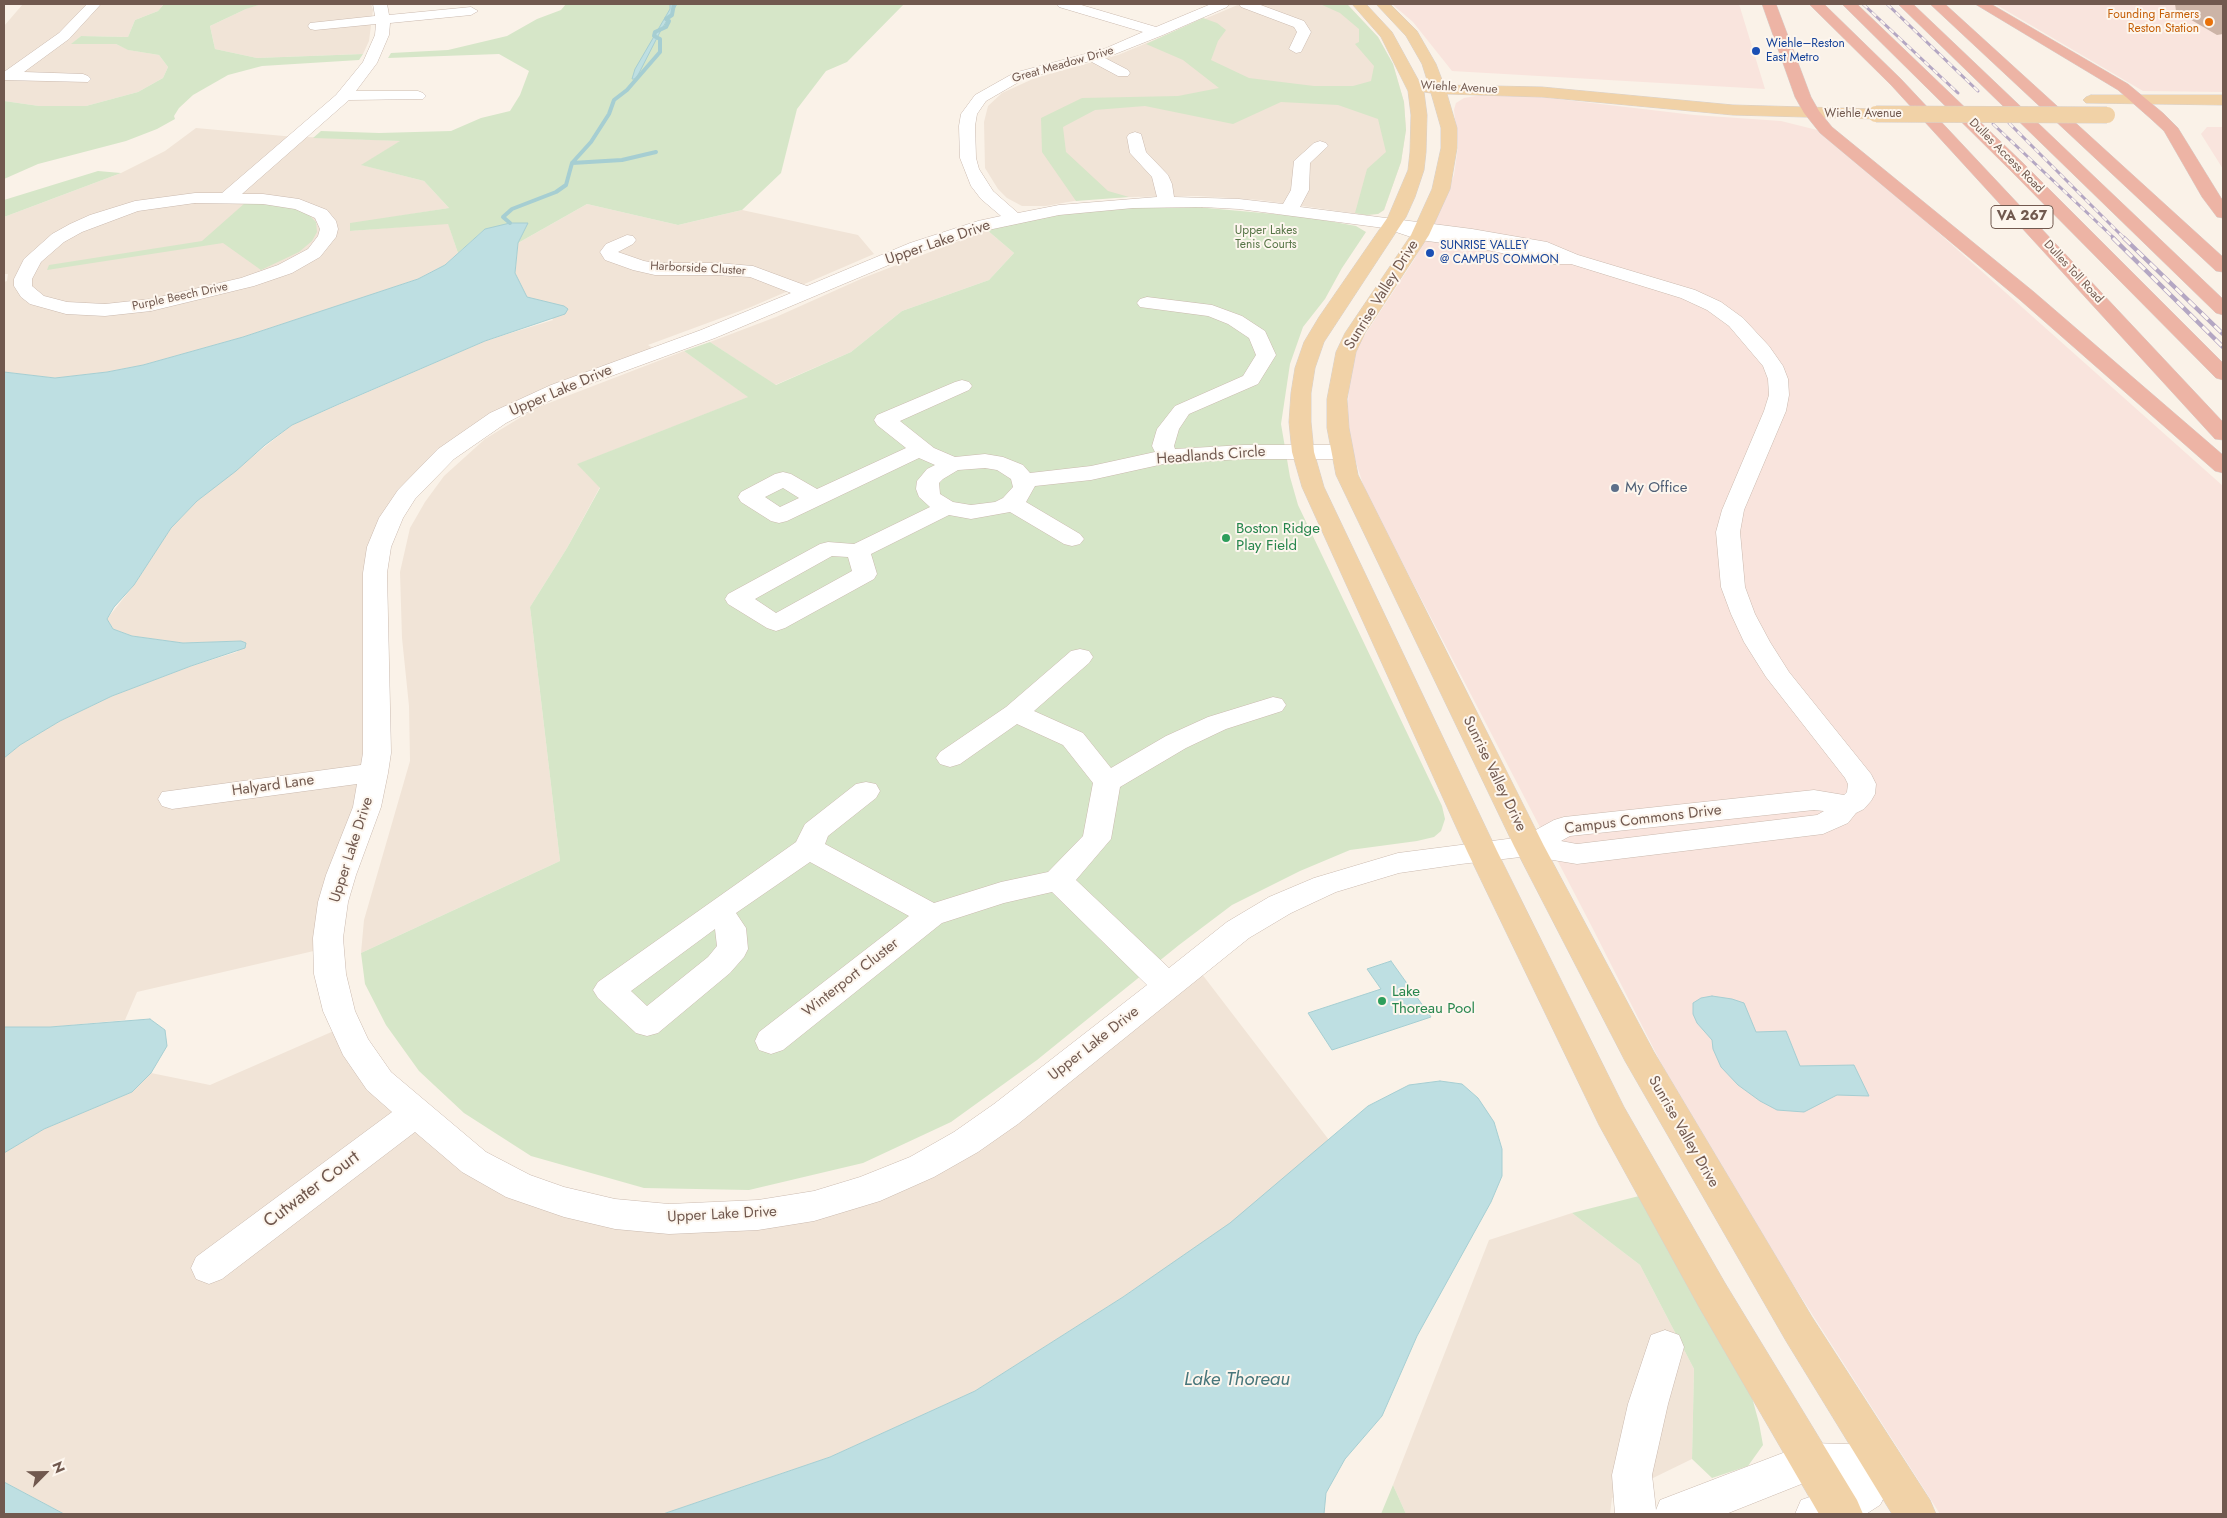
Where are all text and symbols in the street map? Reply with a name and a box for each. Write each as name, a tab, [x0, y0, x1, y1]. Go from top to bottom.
place label: Founding Farmers Reston Station	[2107, 8, 2199, 36]
marker: Founding Farmers Reston Station	[2203, 16, 2215, 28]
place label: Wiehle–Reston East Metro	[1766, 37, 1845, 65]
street label: Great Meadow Drive	[1011, 44, 1115, 86]
marker: Wiehle–Reston East Metro	[1750, 45, 1762, 57]
street label: Wiehle Avenue	[1420, 79, 1498, 97]
street label: Wiehle Avenue	[1824, 107, 1902, 121]
street label: Dulles Access Road	[1966, 116, 2046, 196]
road number: VA 267	[1991, 206, 2053, 228]
street label: Upper Lake Drive	[883, 217, 993, 269]
park label: Upper Lakes Tenis Courts	[1235, 224, 1297, 252]
street label: Sunrise Valley Drive	[1341, 237, 1423, 353]
street label: Dulles Toll Road	[2040, 238, 2106, 306]
place label: SUNRISE VALLEY @ CAMPUS COMMON	[1440, 239, 1559, 267]
marker: SUNRISE VALLEY @ CAMPUS COMMON	[1424, 247, 1436, 259]
street label: Harborside Cluster	[650, 259, 746, 279]
street label: Purple Beech Drive	[131, 280, 229, 314]
street label: Upper Lake Drive	[507, 361, 615, 421]
street label: Headlands Circle	[1156, 443, 1266, 469]
place label: My Office	[1625, 479, 1687, 497]
marker: My Office	[1609, 482, 1621, 494]
place label: Boston Ridge Play Field	[1236, 520, 1320, 555]
marker: Boston Ridge Play Field	[1220, 532, 1232, 544]
street label: Sunrise Valley Drive	[1458, 714, 1530, 834]
street label: Halyard Lane	[231, 771, 315, 801]
street label: Upper Lake Drive	[326, 795, 378, 905]
street label: Campus Commons Drive	[1564, 801, 1722, 839]
street label: Winterport Cluster	[799, 935, 903, 1021]
place label: Lake Thoreau Pool	[1392, 983, 1475, 1018]
marker: Lake Thoreau Pool	[1376, 995, 1388, 1007]
street label: Upper Lake Drive	[1045, 1003, 1143, 1085]
street label: Sunrise Valley Drive	[1644, 1073, 1722, 1191]
street label: Cutwater Court	[260, 1147, 364, 1233]
street label: Upper Lake Drive	[667, 1203, 777, 1227]
water label: Lake Thoreau	[1184, 1369, 1290, 1391]
north arrow	[20, 1448, 70, 1498]
text: N	[47, 1458, 70, 1476]

